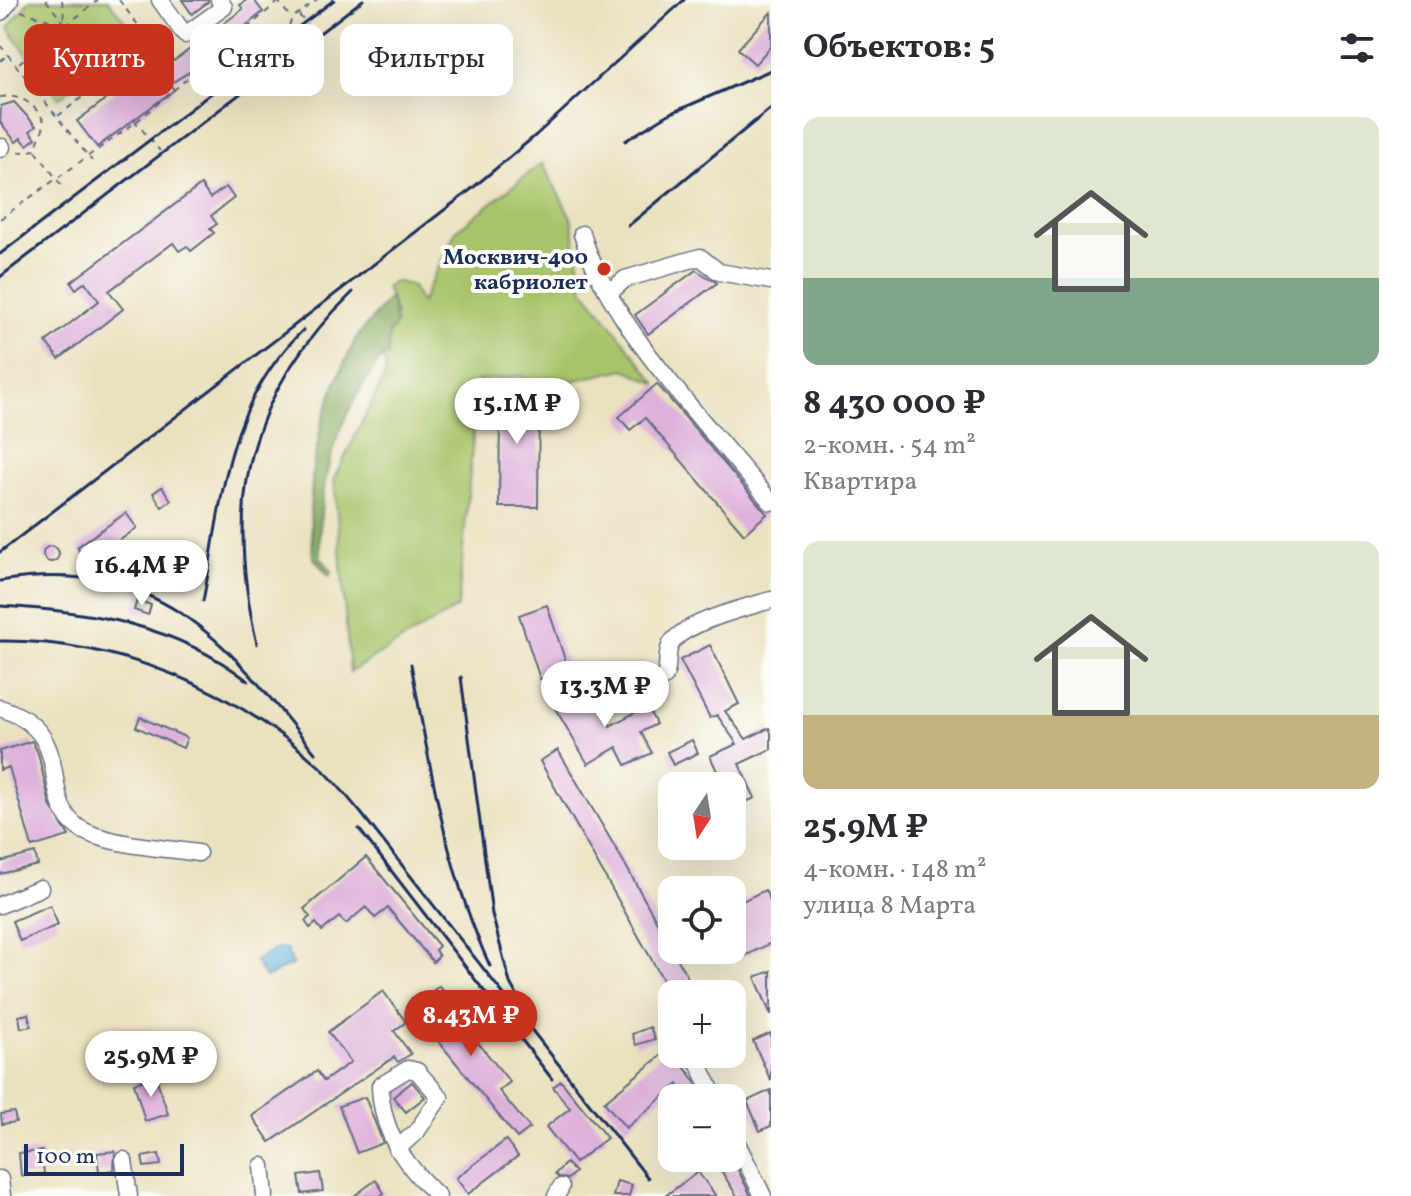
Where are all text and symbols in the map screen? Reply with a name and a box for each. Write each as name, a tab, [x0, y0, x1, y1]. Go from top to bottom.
chip: Купить	[24, 24, 174, 96]
chip: Снять	[190, 24, 324, 96]
chip: Фильтры	[340, 24, 513, 96]
text: Объектов: 5	[803, 25, 995, 72]
icon: filters	[1335, 26, 1379, 70]
icon: home	[1019, 169, 1163, 313]
place label: Москвич-400 кабриолет	[443, 243, 588, 299]
marker: Москвич-400 кабриолет	[595, 260, 613, 278]
pin: 15.1M ₽	[443, 378, 591, 446]
text: 8 430 000 ₽	[803, 381, 986, 428]
text: 15.1M ₽	[473, 386, 561, 422]
text: 2-комн. · 54 m²	[803, 428, 976, 464]
text: Квартира	[803, 464, 917, 500]
pin: 16.4M ₽	[68, 540, 216, 608]
text: 16.4M ₽	[94, 548, 190, 584]
icon: home	[1019, 593, 1163, 737]
pin: 13.3M ₽	[531, 661, 679, 729]
text: 13.3M ₽	[559, 669, 651, 705]
north arrow	[658, 772, 746, 860]
map controls	[658, 772, 746, 1172]
text: 25.9M ₽	[803, 805, 928, 852]
text: 4-комн. · 148 m²	[803, 852, 987, 888]
button: locate	[658, 876, 746, 964]
text: улица 8 Марта	[803, 888, 976, 924]
button: +	[658, 980, 746, 1068]
pin: 8.43M ₽	[397, 990, 545, 1058]
text: 8.43M ₽	[422, 998, 520, 1034]
pin: 25.9M ₽	[77, 1031, 225, 1099]
text: 25.9M ₽	[103, 1039, 199, 1075]
button: −	[658, 1084, 746, 1172]
scale bar	[24, 1140, 184, 1176]
text: 100 m	[36, 1142, 95, 1173]

